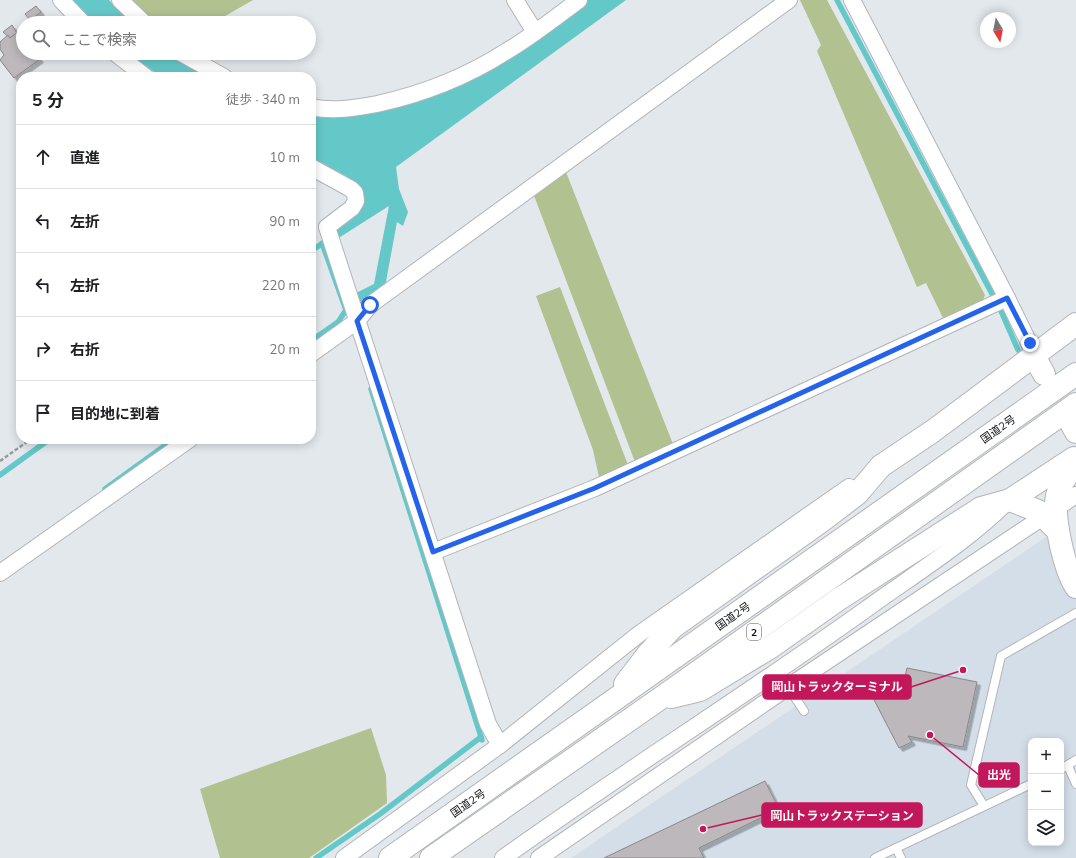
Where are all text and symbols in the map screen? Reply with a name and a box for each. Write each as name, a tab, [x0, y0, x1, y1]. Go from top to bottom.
north arrow	[980, 12, 1016, 48]
search box	[16, 16, 316, 60]
icon: search	[30, 27, 52, 49]
text: ここで検索	[62, 30, 137, 49]
text: 5 分	[32, 89, 64, 110]
text: 徒歩 · 340 m	[226, 91, 300, 107]
icon: ahead	[32, 146, 54, 168]
text: 直進	[70, 148, 100, 167]
text: 10 m	[270, 149, 300, 165]
icon: left	[32, 210, 54, 232]
text: 左折	[70, 212, 100, 231]
text: 90 m	[270, 213, 300, 229]
icon: left	[32, 274, 54, 296]
text: 左折	[70, 276, 100, 295]
text: 220 m	[262, 277, 300, 293]
route start	[361, 296, 379, 314]
route end	[1021, 334, 1039, 352]
icon: right	[32, 338, 54, 360]
text: 右折	[70, 340, 100, 359]
text: 20 m	[270, 341, 300, 357]
icon: arrive	[32, 402, 54, 424]
text: 目的地に到着	[70, 404, 160, 423]
street label: 国道2号	[978, 412, 1018, 446]
street label: 国道2号	[713, 599, 753, 633]
road number: 2	[747, 624, 761, 640]
callout: 岡山トラックターミナル	[763, 675, 911, 699]
text: 岡山トラックターミナル	[771, 679, 903, 694]
map controls	[1028, 738, 1064, 846]
button: +	[1028, 738, 1064, 774]
callout: 出光	[979, 763, 1019, 787]
text: 出光	[987, 767, 1011, 782]
button: −	[1028, 774, 1064, 810]
street label: 国道2号	[448, 786, 488, 820]
callout: 岡山トラックステーション	[762, 803, 922, 827]
text: 岡山トラックステーション	[770, 808, 914, 823]
button: layers	[1028, 810, 1064, 846]

